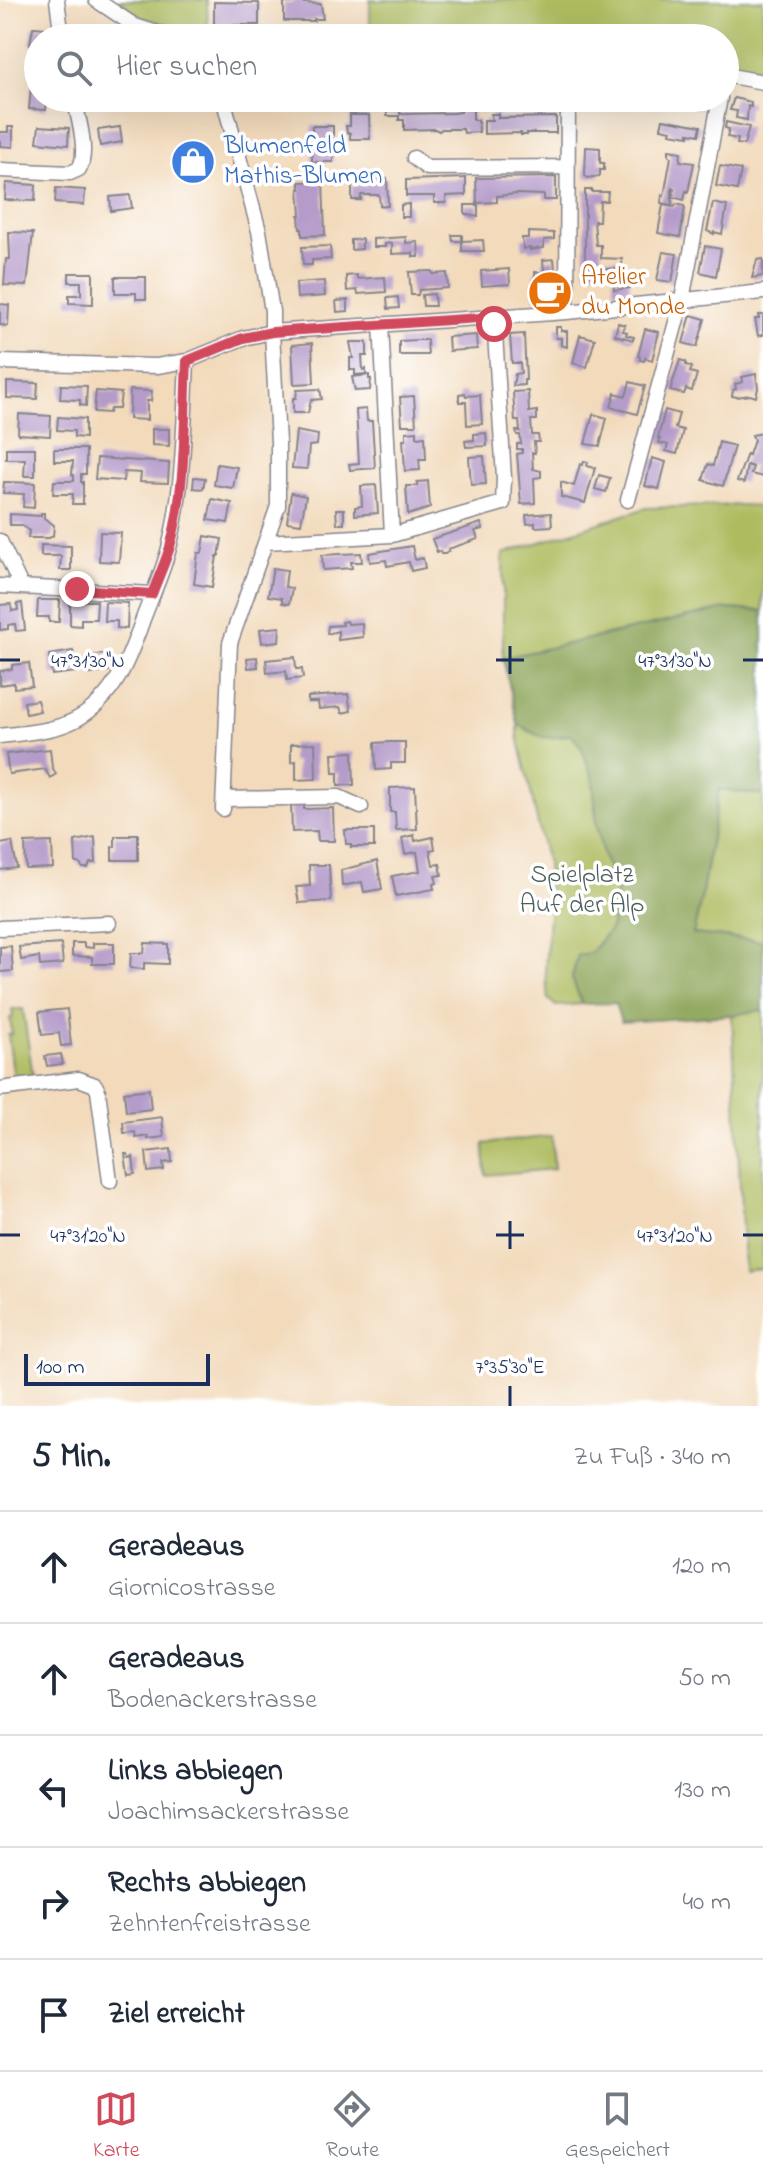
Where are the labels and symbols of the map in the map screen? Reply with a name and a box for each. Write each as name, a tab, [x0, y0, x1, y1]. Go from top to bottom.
place label: Blumenfeld Mathis-Blumen	[223, 128, 382, 196]
shop icon: Blumenfeld Mathis-Blumen	[169, 138, 217, 186]
place label: Atelier du Monde	[581, 259, 686, 327]
cafe icon: Atelier du Monde	[526, 269, 574, 317]
route start	[476, 306, 512, 342]
route end	[59, 571, 95, 607]
text: 47°31'30"N	[51, 648, 125, 677]
text: 47°31'30"N	[638, 648, 712, 677]
park label: Spielplatz Auf der Alp	[520, 857, 644, 925]
text: 47°31'20"N	[50, 1223, 126, 1252]
text: 47°31'20"N	[637, 1223, 713, 1252]
scale bar	[24, 1350, 210, 1386]
text: 7°35'30"E	[475, 1354, 545, 1383]

